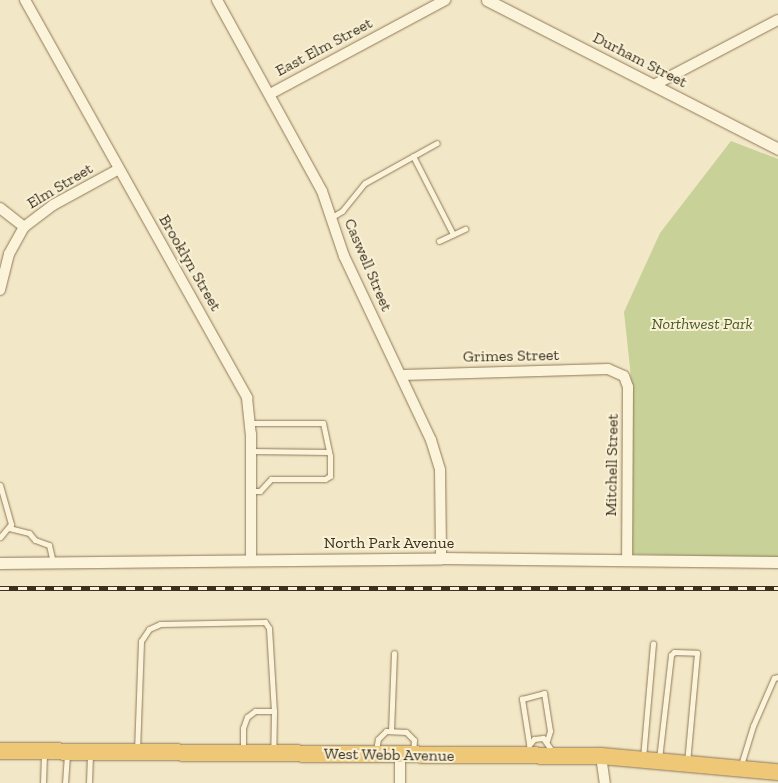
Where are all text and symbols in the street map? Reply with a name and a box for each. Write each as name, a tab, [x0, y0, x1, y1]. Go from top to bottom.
street label: East Elm Street	[272, 13, 376, 81]
street label: Durham Street	[590, 28, 690, 92]
street label: Elm Street	[24, 159, 96, 213]
street label: Brooklyn Street	[155, 211, 225, 315]
street label: Caswell Street	[340, 216, 396, 314]
park label: Northwest Park	[651, 314, 753, 334]
street label: Grimes Street	[463, 346, 559, 366]
street label: Mitchell Street	[602, 413, 622, 517]
street label: North Park Avenue	[324, 533, 454, 553]
street label: West Webb Avenue	[323, 744, 455, 766]

